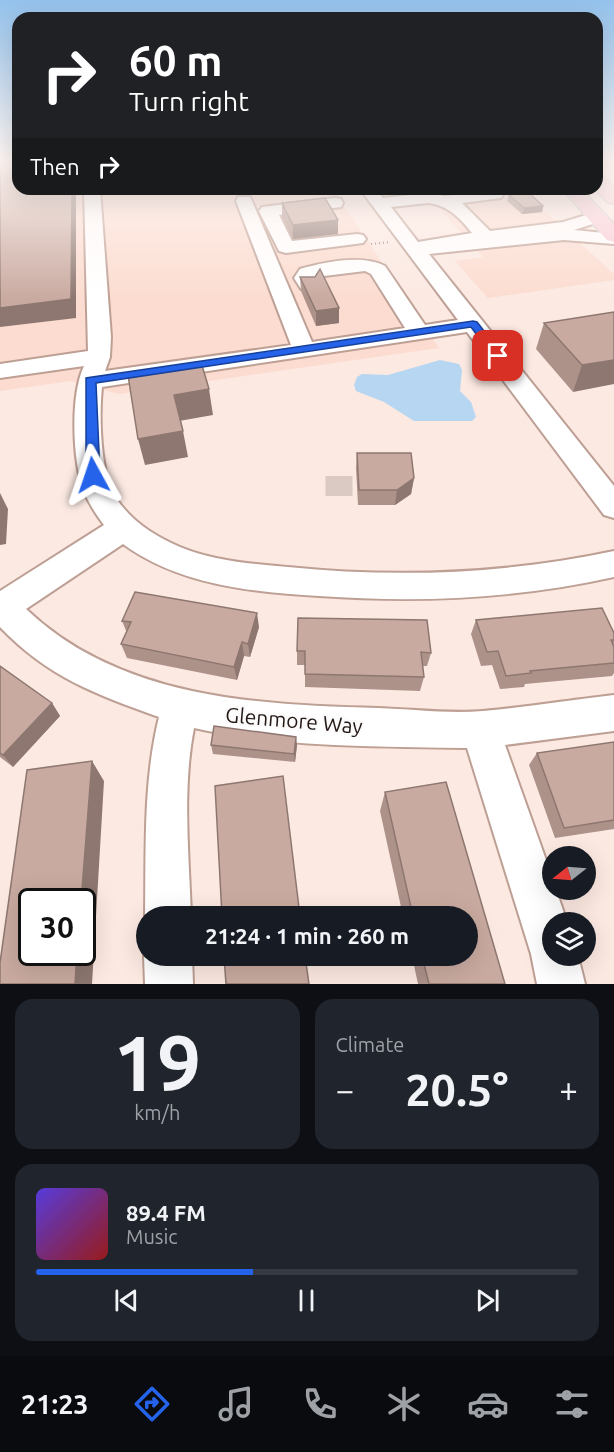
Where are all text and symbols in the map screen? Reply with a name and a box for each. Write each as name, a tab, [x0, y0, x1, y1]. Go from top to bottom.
icon: right	[30, 36, 108, 114]
text: 60 m	[129, 37, 223, 84]
text: Turn right	[129, 86, 249, 116]
icon: right	[92, 150, 125, 183]
text: Then	[30, 154, 80, 179]
pin	[472, 330, 523, 381]
icon: arrive	[481, 339, 514, 372]
position arrow	[61, 443, 125, 507]
street label: Glenmore Way	[224, 702, 364, 738]
north arrow	[542, 846, 596, 900]
map controls	[542, 846, 596, 966]
speed limit sign: 30	[18, 888, 96, 966]
button: layers	[542, 912, 596, 966]
text: 21:24 · 1 min · 260 m	[205, 923, 409, 948]
text: 19	[113, 1018, 201, 1106]
text: Climate	[336, 1033, 404, 1056]
text: 20.5°	[405, 1064, 508, 1115]
text: −	[336, 1071, 354, 1108]
text: +	[559, 1071, 578, 1108]
text: km/h	[134, 1101, 180, 1124]
text: 89.4 FM	[126, 1200, 206, 1225]
text: Music	[126, 1225, 178, 1248]
icon: previous	[110, 1284, 143, 1317]
icon: pause	[290, 1284, 323, 1317]
icon: next	[471, 1284, 504, 1317]
icon: directions	[131, 1383, 173, 1425]
icon: music	[215, 1383, 257, 1425]
icon: phone	[299, 1383, 341, 1425]
icon: climate	[383, 1383, 425, 1425]
icon: car	[467, 1383, 509, 1425]
icon: filters	[551, 1383, 593, 1425]
text: 21:23	[21, 1389, 89, 1419]

